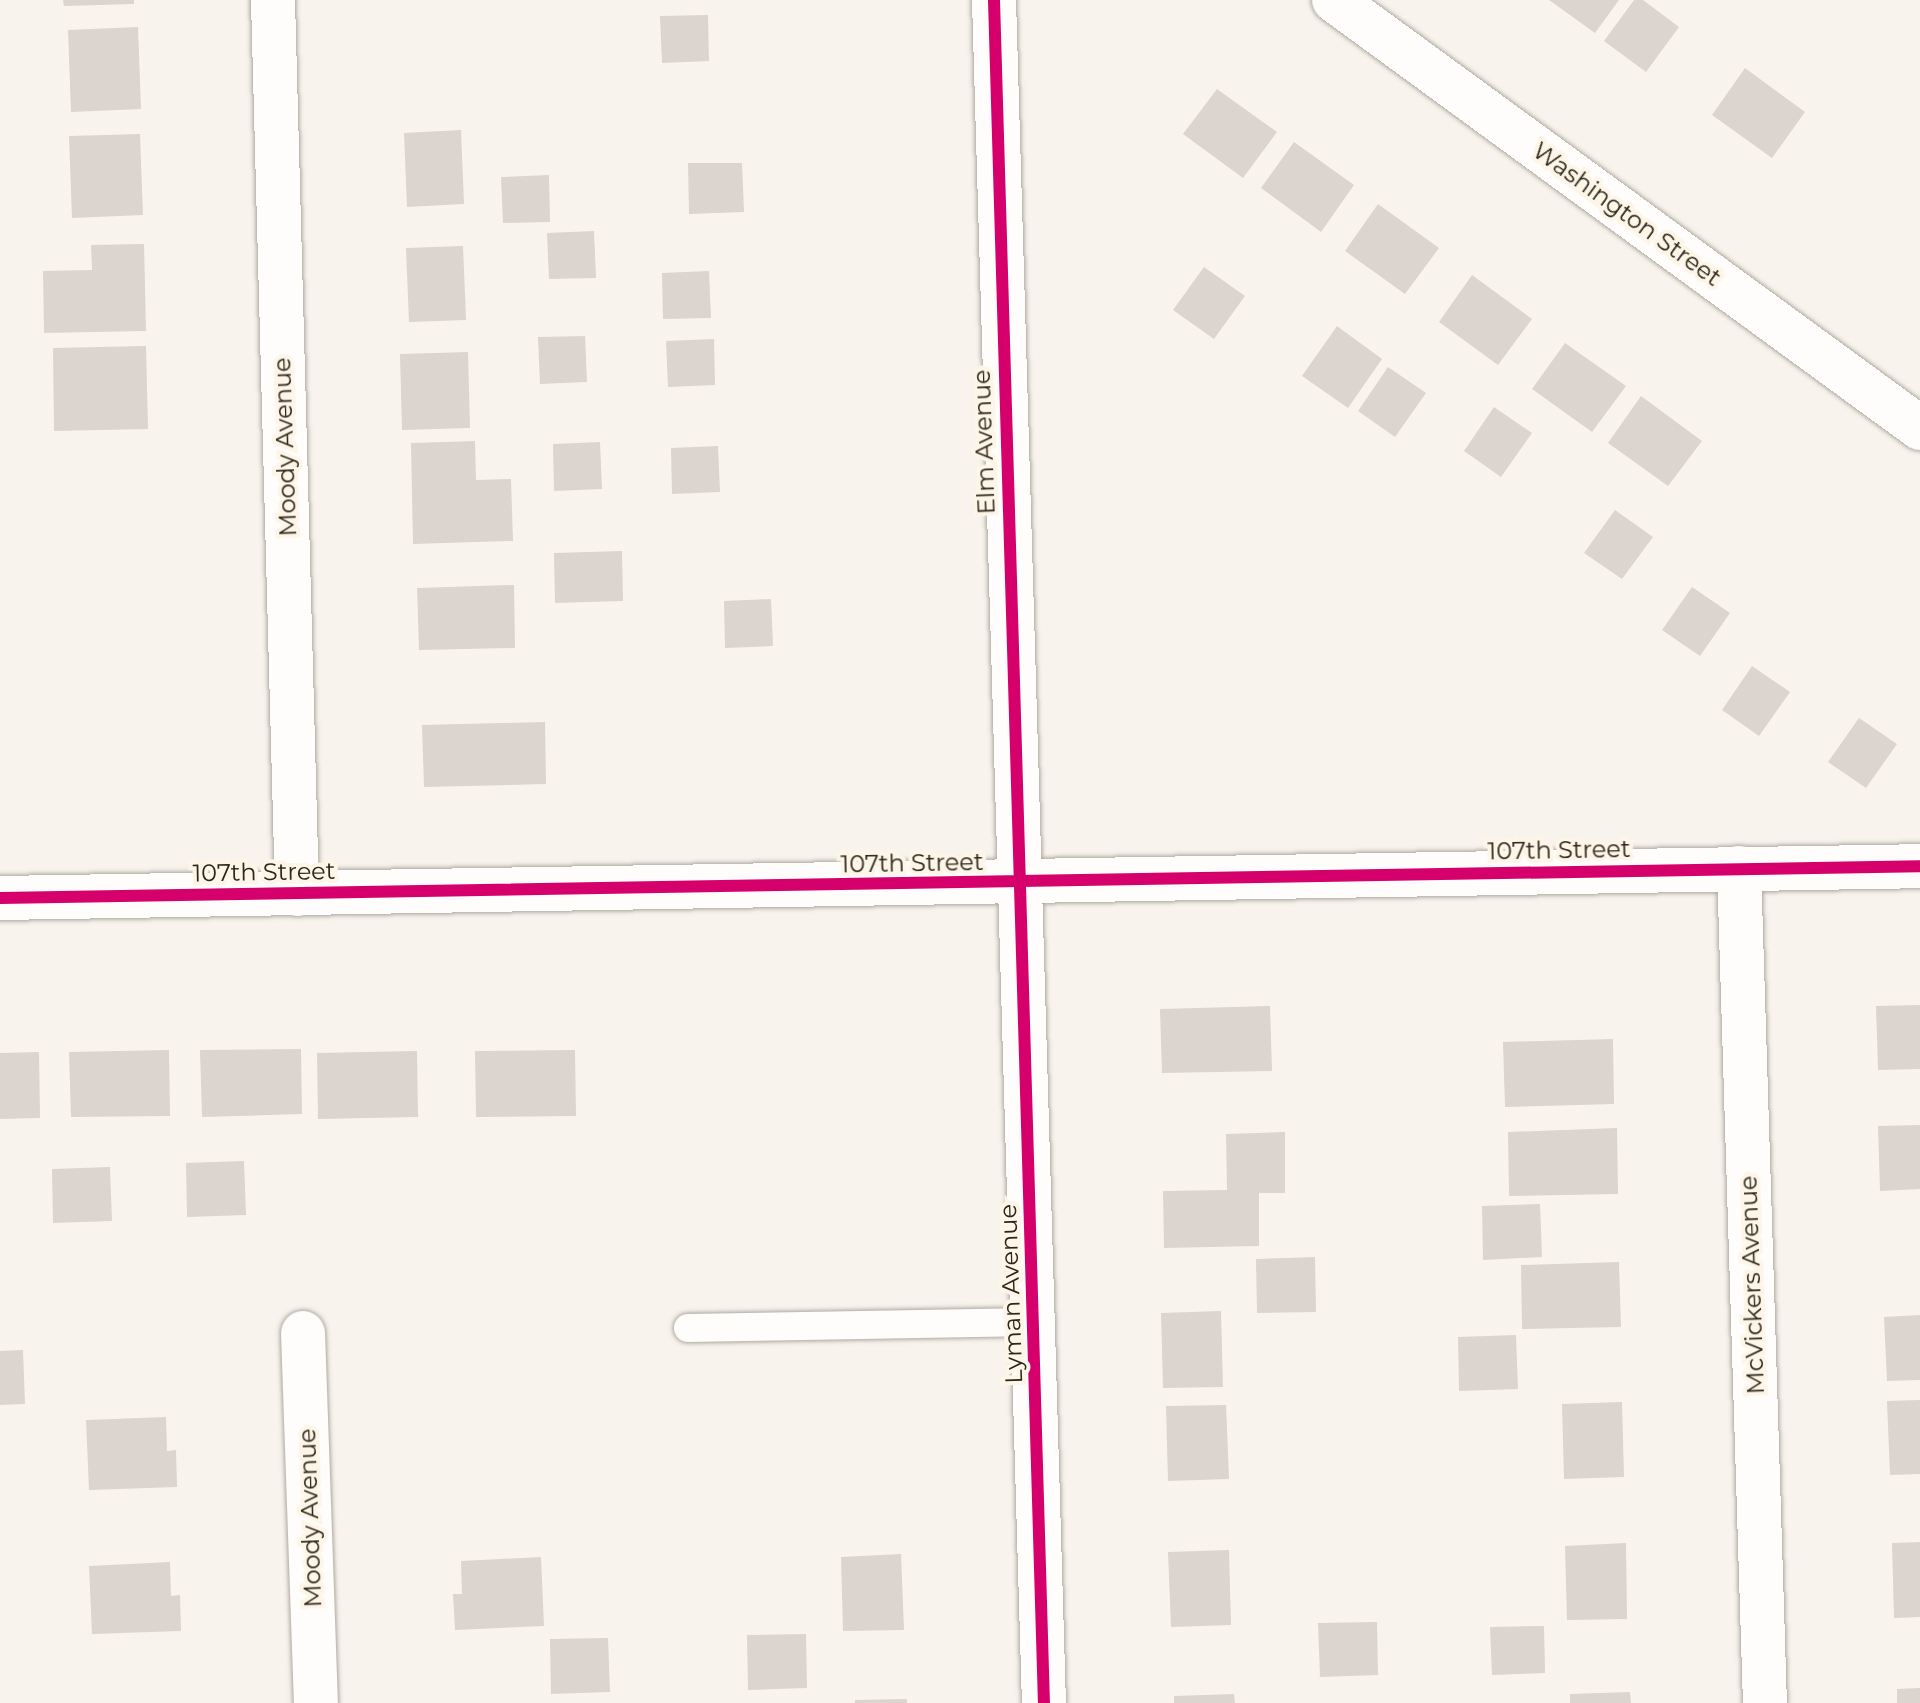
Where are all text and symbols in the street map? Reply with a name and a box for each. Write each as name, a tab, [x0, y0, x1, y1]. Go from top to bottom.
street label: Washington Street	[1527, 136, 1727, 292]
street label: Moody Avenue	[267, 357, 303, 537]
street label: Elm Avenue	[967, 369, 1001, 515]
street label: 107th Street	[1487, 834, 1631, 866]
street label: 107th Street	[840, 847, 984, 879]
street label: 107th Street	[192, 856, 336, 888]
street label: McVickers Avenue	[1734, 1175, 1770, 1395]
street label: Lyman Avenue	[993, 1204, 1029, 1384]
street label: Moody Avenue	[292, 1428, 328, 1608]

